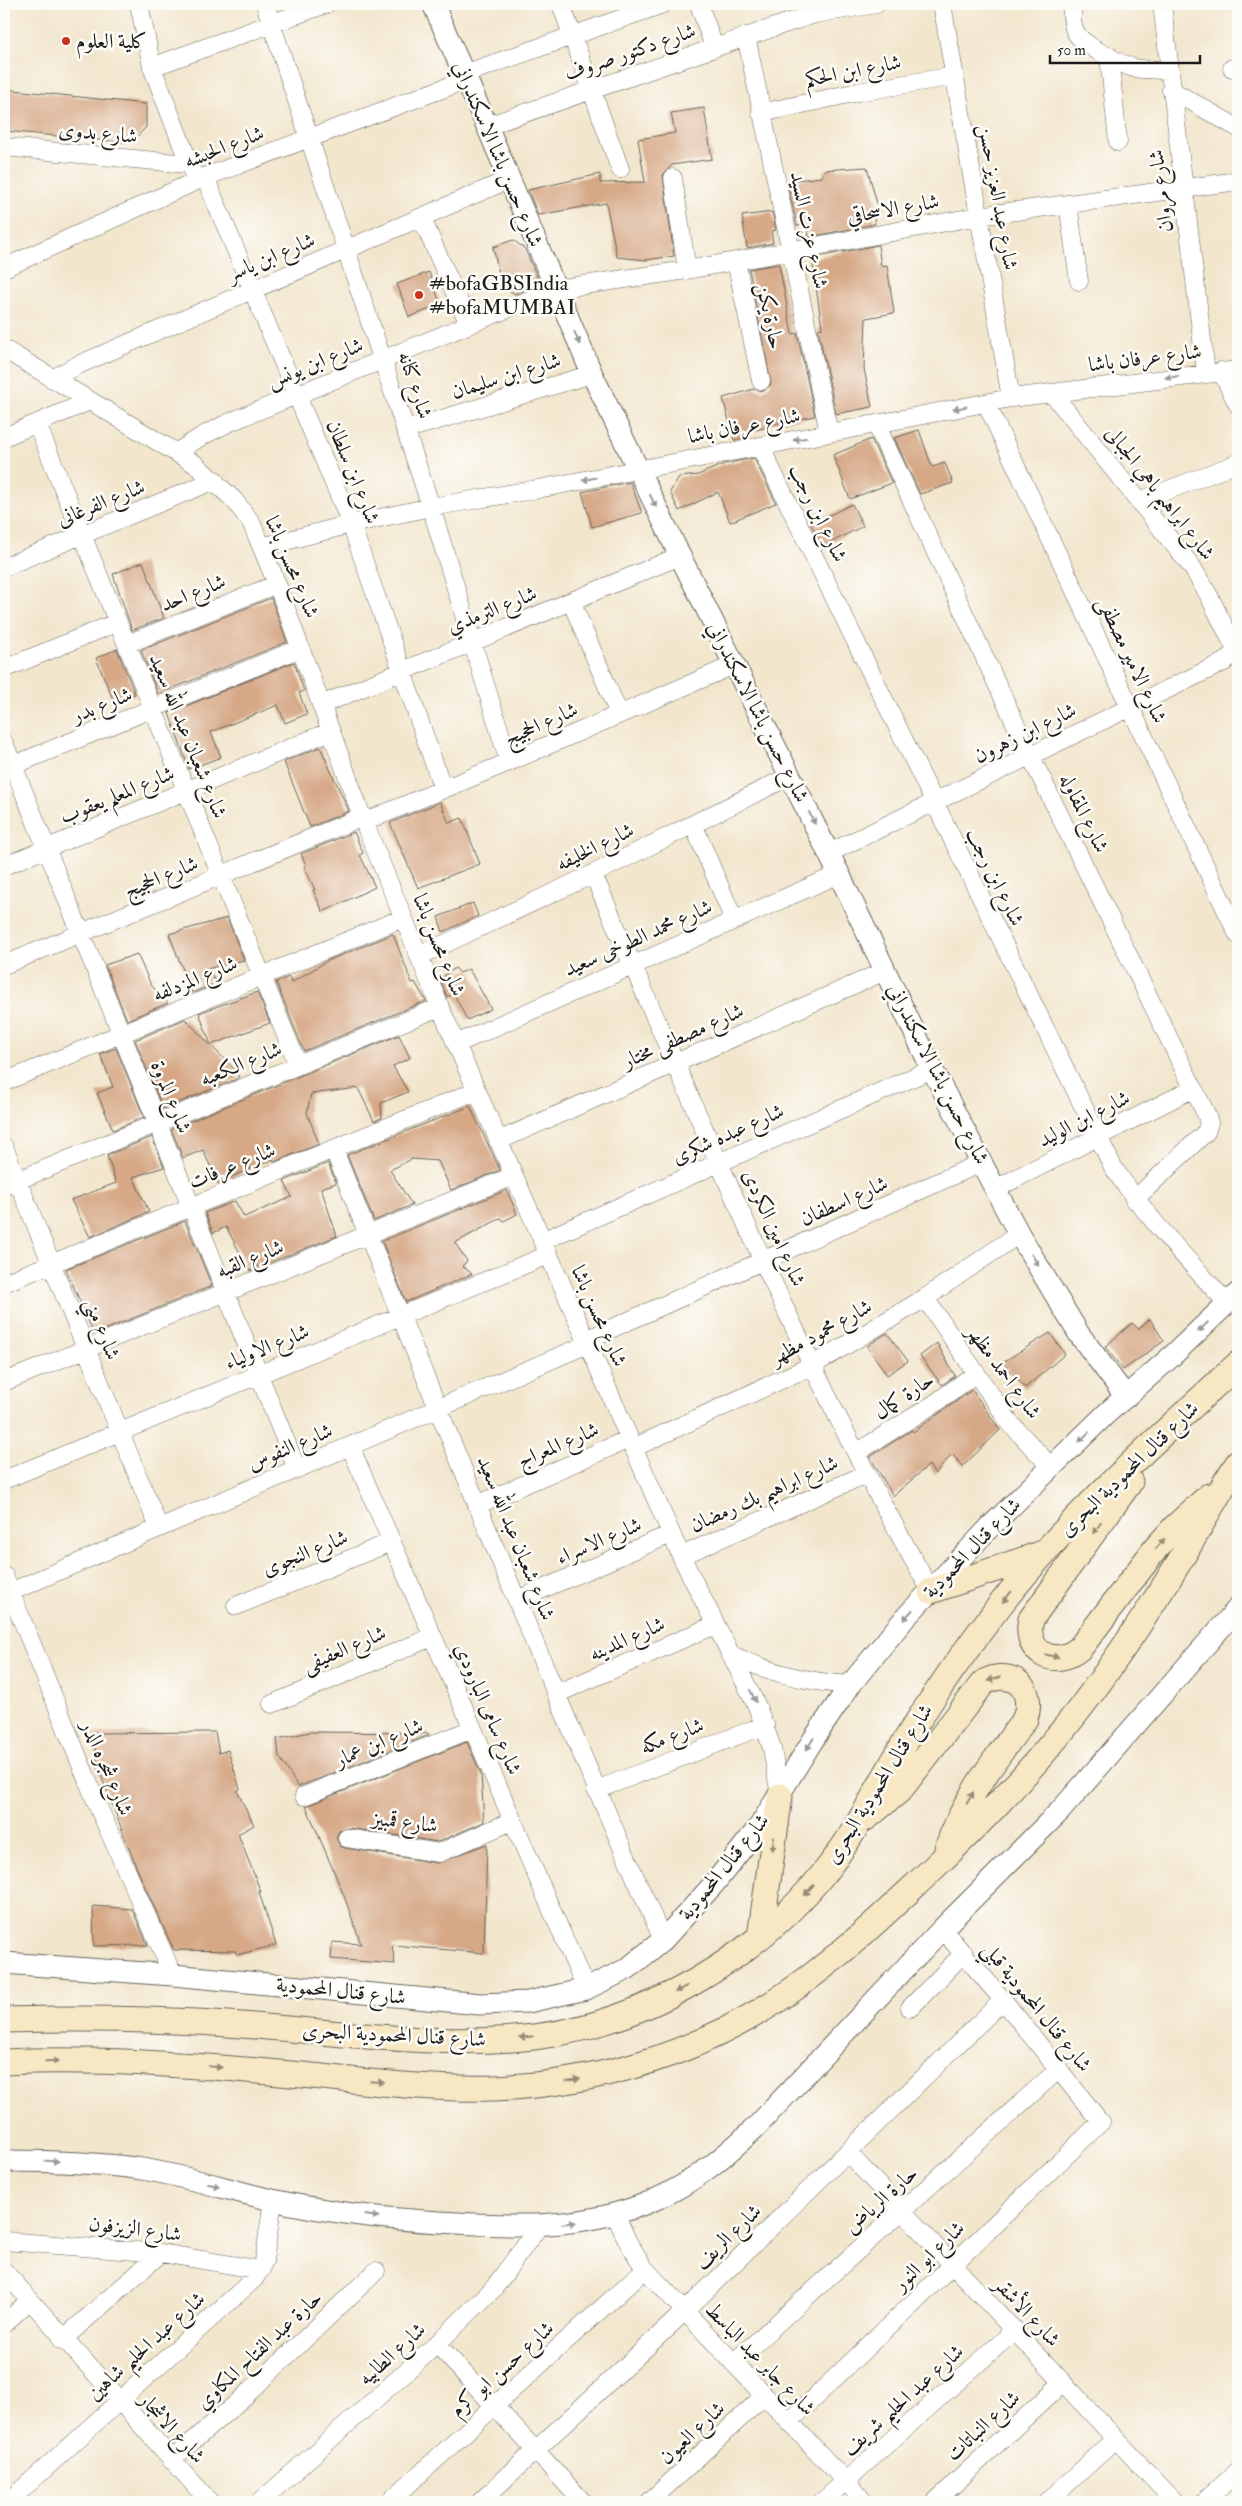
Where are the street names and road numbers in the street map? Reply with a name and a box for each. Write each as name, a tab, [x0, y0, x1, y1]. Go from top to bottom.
street label: شارع دكتور صروف	[561, 17, 701, 91]
street label: شارع ابن الحكم	[802, 48, 905, 99]
street label: شارع حسن باشا الاسكندراني	[443, 57, 549, 253]
street label: شارع بدوى	[57, 116, 139, 154]
street label: شارع الحبشه	[180, 119, 269, 178]
street label: شارع عبد العزيز حسن	[968, 122, 1024, 273]
street label: شارع مروان	[1143, 148, 1183, 234]
street label: شارع عزت السيد	[779, 169, 835, 292]
street label: شارع الاسحاقي	[845, 188, 942, 234]
street label: شارع ابن ياسر	[221, 226, 321, 292]
street label: حارة يكن	[750, 280, 790, 352]
street label: شارع ابن يونس	[263, 331, 369, 398]
street label: شارع عرفان باشا	[1087, 338, 1204, 382]
street label: شارع ابن سليمان	[448, 347, 565, 409]
street label: شارع كنانه	[388, 348, 439, 423]
street label: شارع عرفان باشا	[686, 402, 803, 454]
street label: شارع ابن سلطان	[316, 416, 386, 530]
street label: شارع ابراهيم باهي الجبالى	[1094, 420, 1221, 570]
street label: شارع ابن رجب	[779, 459, 853, 568]
street label: شارع الفرغانى	[53, 473, 151, 537]
street label: شارع محسن باشا	[255, 512, 326, 624]
street label: شارع احد	[156, 568, 231, 622]
street label: شارع الترمذي	[443, 580, 542, 644]
street label: شارع الامير مصطفى	[1087, 592, 1173, 729]
street label: شارع حسن باشا الاسكندراني	[697, 617, 815, 809]
street label: شارع شعبان عبد الله سعيد	[139, 648, 237, 824]
street label: شارع بدر	[66, 681, 138, 734]
street label: شارع الحجيج	[500, 696, 584, 757]
street label: شارع ابن زهرون	[969, 697, 1083, 773]
street label: شارع المعلم يعقوب	[56, 760, 181, 837]
street label: شارع المقاوله	[1050, 769, 1115, 859]
street label: شارع الخليفه	[551, 816, 640, 881]
street label: شارع ابن رجب	[956, 823, 1030, 932]
street label: شارع الحجيج	[120, 850, 204, 909]
street label: شارع محسن باشا	[402, 890, 472, 1002]
street label: شارع محمد الطوخى سعيد	[560, 893, 718, 986]
street label: شارع المزدلفه	[149, 950, 243, 1012]
street label: شارع حسن باشا الاسكندراني	[877, 979, 995, 1171]
street label: شارع مصطفى مختار	[616, 997, 750, 1079]
street label: شارع الكعبه	[196, 1035, 287, 1096]
street label: شارع المروة	[140, 1057, 198, 1139]
street label: شارع ابن الوليد	[1033, 1084, 1136, 1157]
street label: شارع عبده شكرى	[668, 1097, 790, 1174]
street label: شارع عرفات	[185, 1136, 281, 1199]
street label: شارع امين الكردى	[732, 1165, 812, 1292]
street label: شارع اسطفان	[796, 1170, 894, 1236]
street label: شارع القبه	[212, 1233, 289, 1288]
street label: شارع محسن باشا	[561, 1261, 633, 1373]
street label: شارع محمود مظهر	[764, 1293, 879, 1376]
street label: شارع مني	[72, 1294, 127, 1366]
street label: شارع الاولياء	[221, 1318, 315, 1380]
street label: شارع احمد مظهر	[956, 1318, 1047, 1427]
street label: حارة كمال	[869, 1366, 939, 1426]
street label: شارع قنال المحمودية البحرى	[1053, 1395, 1207, 1546]
street label: شارع المعراج	[513, 1416, 605, 1479]
street label: شارع النفوس	[243, 1417, 338, 1481]
street label: شارع ابراهيم بك رمضان	[685, 1449, 845, 1545]
street label: شارع شعبان عبد الله سعيد	[467, 1450, 565, 1626]
street label: شارع قنال المحمودية	[917, 1492, 1030, 1607]
street label: شارع الاسراء	[552, 1511, 647, 1575]
street label: شارع النجوى	[258, 1524, 353, 1586]
street label: شارع المدينه	[585, 1610, 671, 1671]
street label: شارع العفيفى	[298, 1619, 392, 1682]
street label: شارع سامى البارودي	[444, 1639, 528, 1781]
street label: شارع قنال المحمودية البحرى	[819, 1699, 943, 1871]
street label: شارع ابن عمار	[329, 1712, 429, 1778]
street label: شارع مكه	[636, 1712, 709, 1764]
street label: شارع شجره الدر	[70, 1714, 139, 1821]
street label: شارع قمبيز	[368, 1804, 439, 1843]
street label: شارع قنال المحمودية	[673, 1808, 779, 1929]
street label: شارع قنال المحمودية قبلي	[972, 1936, 1098, 2081]
street label: شارع قنال المحمودية	[274, 1971, 407, 2015]
street label: شارع قنال المحمودية البحرى	[301, 2017, 487, 2057]
street label: حارة الرياض	[838, 2160, 924, 2240]
street label: شارع الريف	[688, 2198, 770, 2279]
street label: شارع الزيزفون	[87, 2210, 183, 2252]
street label: شارع ابو النور	[886, 2215, 974, 2301]
street label: شارع الأشقر	[984, 2269, 1068, 2355]
street label: حارة عبد الفتاح المكاوي	[190, 2284, 331, 2419]
street label: شارع عبد الحليم شاهين	[81, 2286, 216, 2412]
street label: شارع جابر عبد الباسط	[696, 2296, 821, 2424]
street label: شارع حسن ابو كرم	[444, 2315, 563, 2426]
street label: شارع الطابيه	[352, 2316, 434, 2394]
street label: شارع عبد الحليم شريف	[836, 2338, 974, 2467]
street label: شارع الاشجار	[129, 2385, 211, 2472]
street label: شارع النباتات	[940, 2385, 1029, 2470]
street label: شارع العيون	[653, 2395, 734, 2473]

